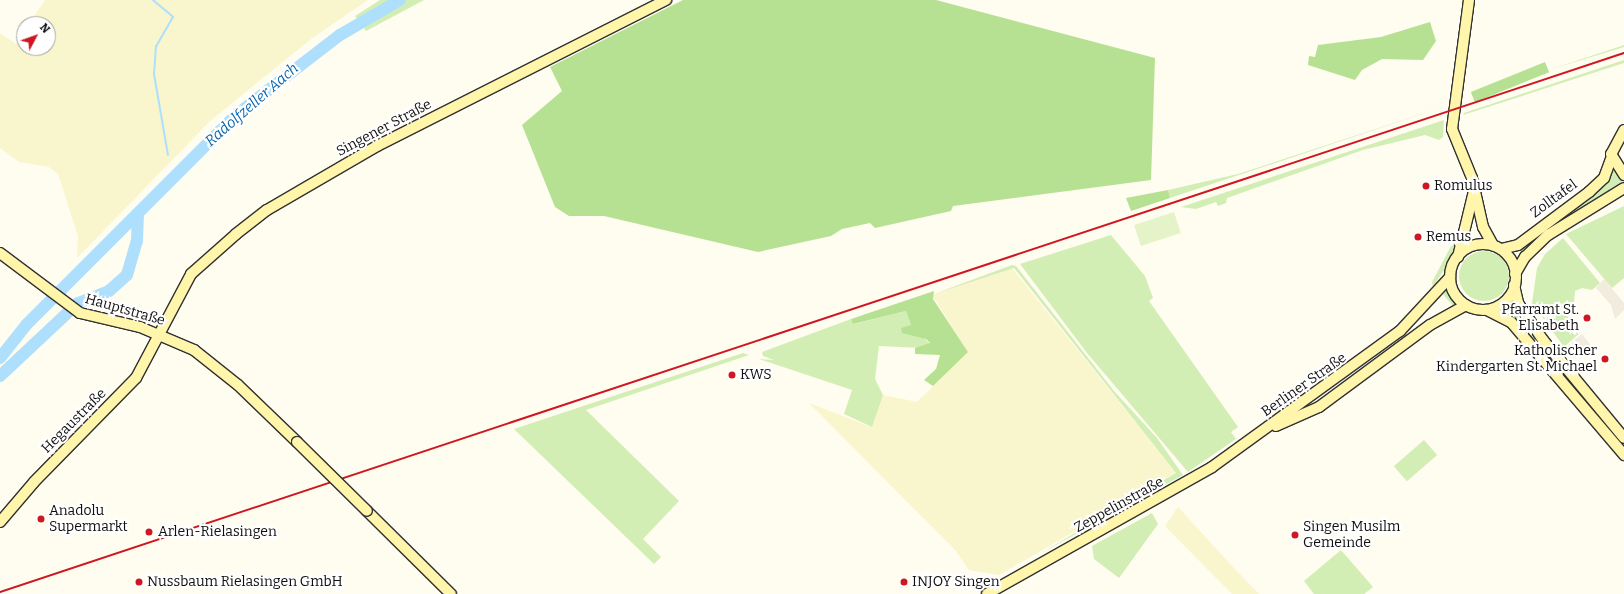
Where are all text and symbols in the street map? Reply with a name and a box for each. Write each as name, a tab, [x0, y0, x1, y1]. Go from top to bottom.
north arrow	[16, 16, 56, 56]
text: N	[37, 21, 52, 36]
water label: Radolfzeller Aach	[202, 60, 302, 150]
street label: Singener Straße	[334, 96, 434, 160]
street label: Zolltafel	[1527, 176, 1581, 222]
place label: Romulus	[1434, 178, 1492, 194]
marker: Romulus	[1421, 181, 1431, 191]
place label: Remus	[1426, 229, 1471, 245]
marker: Remus	[1413, 232, 1423, 242]
street label: Hauptstraße	[83, 291, 167, 329]
place label: Pfarramt St. Elisabeth	[1501, 302, 1579, 334]
marker: Pfarramt St. Elisabeth	[1582, 313, 1592, 323]
place label: Katholischer Kindergarten St. Michael	[1436, 343, 1597, 376]
street label: Berliner Straße	[1258, 350, 1350, 420]
marker: Katholischer Kindergarten St. Michael	[1600, 354, 1610, 364]
place label: KWS	[740, 367, 772, 383]
marker: KWS	[727, 370, 737, 380]
street label: Hegaustraße	[38, 385, 110, 457]
street label: Zeppelinstraße	[1071, 474, 1167, 536]
place label: Anadolu Supermarkt	[49, 503, 128, 536]
marker: Anadolu Supermarkt	[36, 514, 46, 524]
place label: Singen Musilm Gemeinde	[1303, 519, 1400, 552]
place label: Arlen-Rielasingen	[158, 524, 277, 540]
marker: Arlen-Rielasingen	[143, 526, 155, 538]
marker: Singen Musilm Gemeinde	[1290, 530, 1300, 540]
place label: Nussbaum Rielasingen GmbH	[147, 574, 343, 590]
place label: INJOY Singen	[912, 574, 1000, 590]
marker: Nussbaum Rielasingen GmbH	[134, 577, 144, 587]
marker: INJOY Singen	[899, 577, 909, 587]

